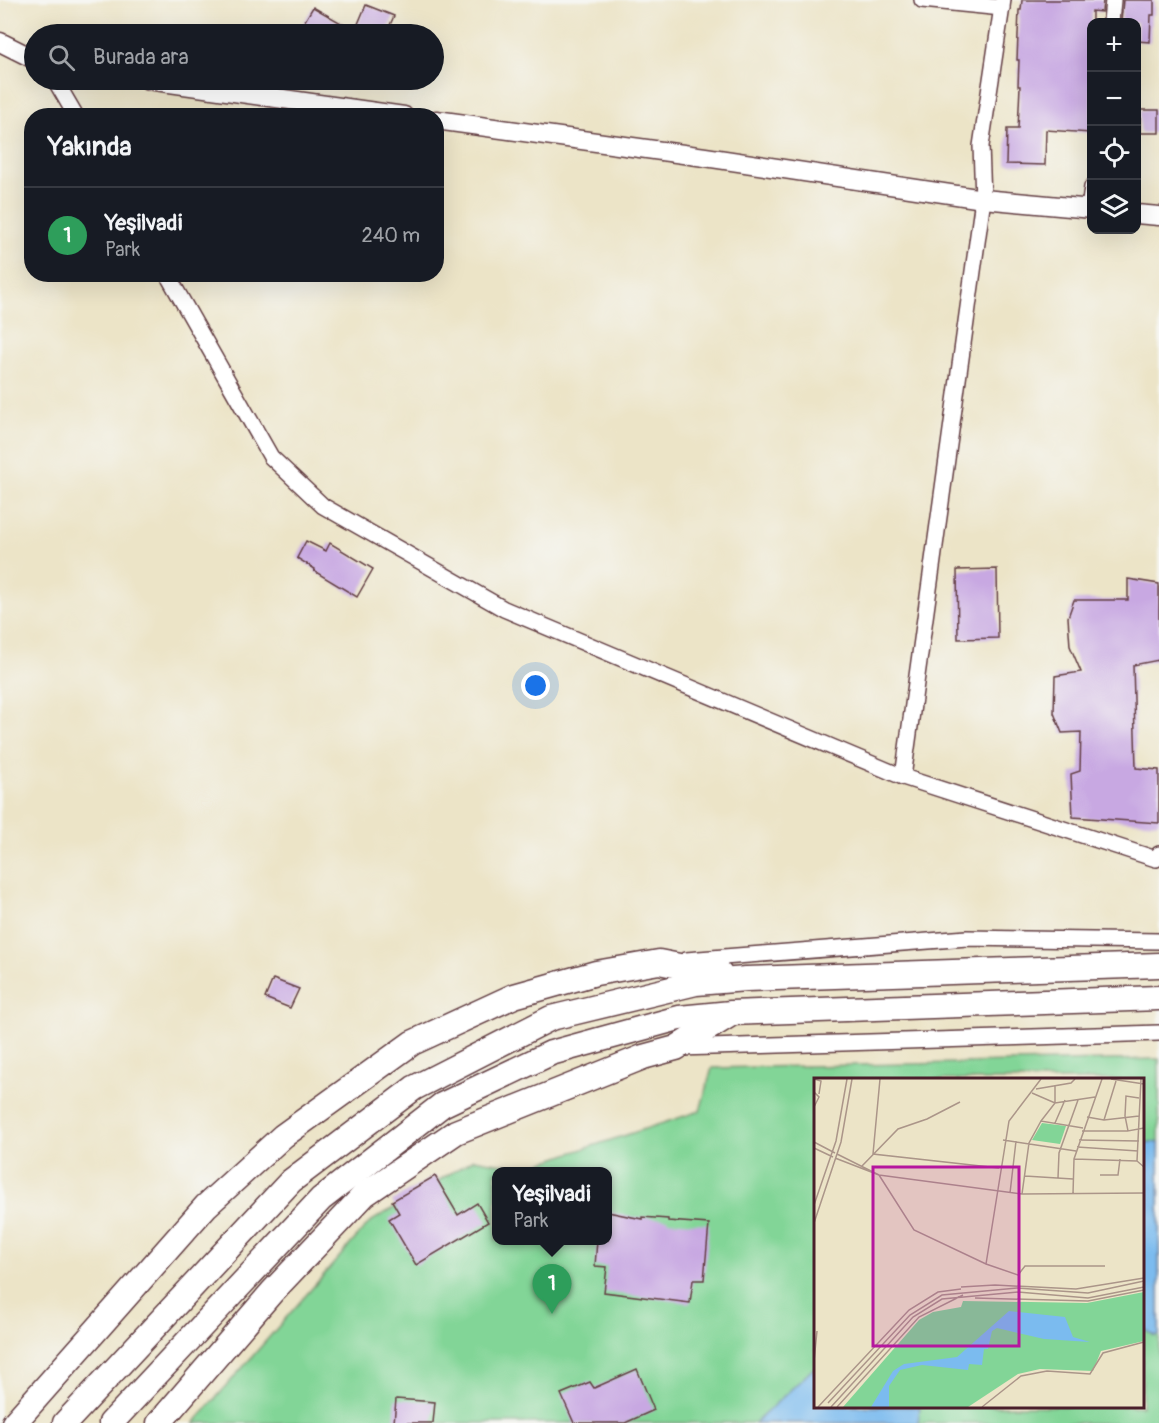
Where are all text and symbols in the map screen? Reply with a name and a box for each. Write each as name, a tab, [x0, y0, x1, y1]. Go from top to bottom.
map controls	[1087, 18, 1141, 234]
button: +	[1087, 18, 1141, 72]
search box	[24, 24, 444, 90]
icon: search	[45, 41, 78, 74]
text: Burada ara	[93, 43, 189, 71]
button: −	[1087, 72, 1141, 126]
button: locate	[1087, 126, 1141, 180]
text: Yakında	[48, 131, 132, 163]
button: layers	[1087, 180, 1141, 234]
text: Yeşilvadi	[105, 209, 182, 237]
text: 1	[64, 223, 71, 248]
text: 240 m	[361, 223, 420, 248]
text: Park	[105, 237, 140, 262]
your location	[521, 671, 550, 700]
inset map	[814, 1078, 1144, 1408]
popup	[492, 1167, 612, 1245]
text: Yeşilvadi	[513, 1180, 591, 1208]
text: Park	[513, 1208, 548, 1233]
pin: 1	[532, 1264, 572, 1314]

